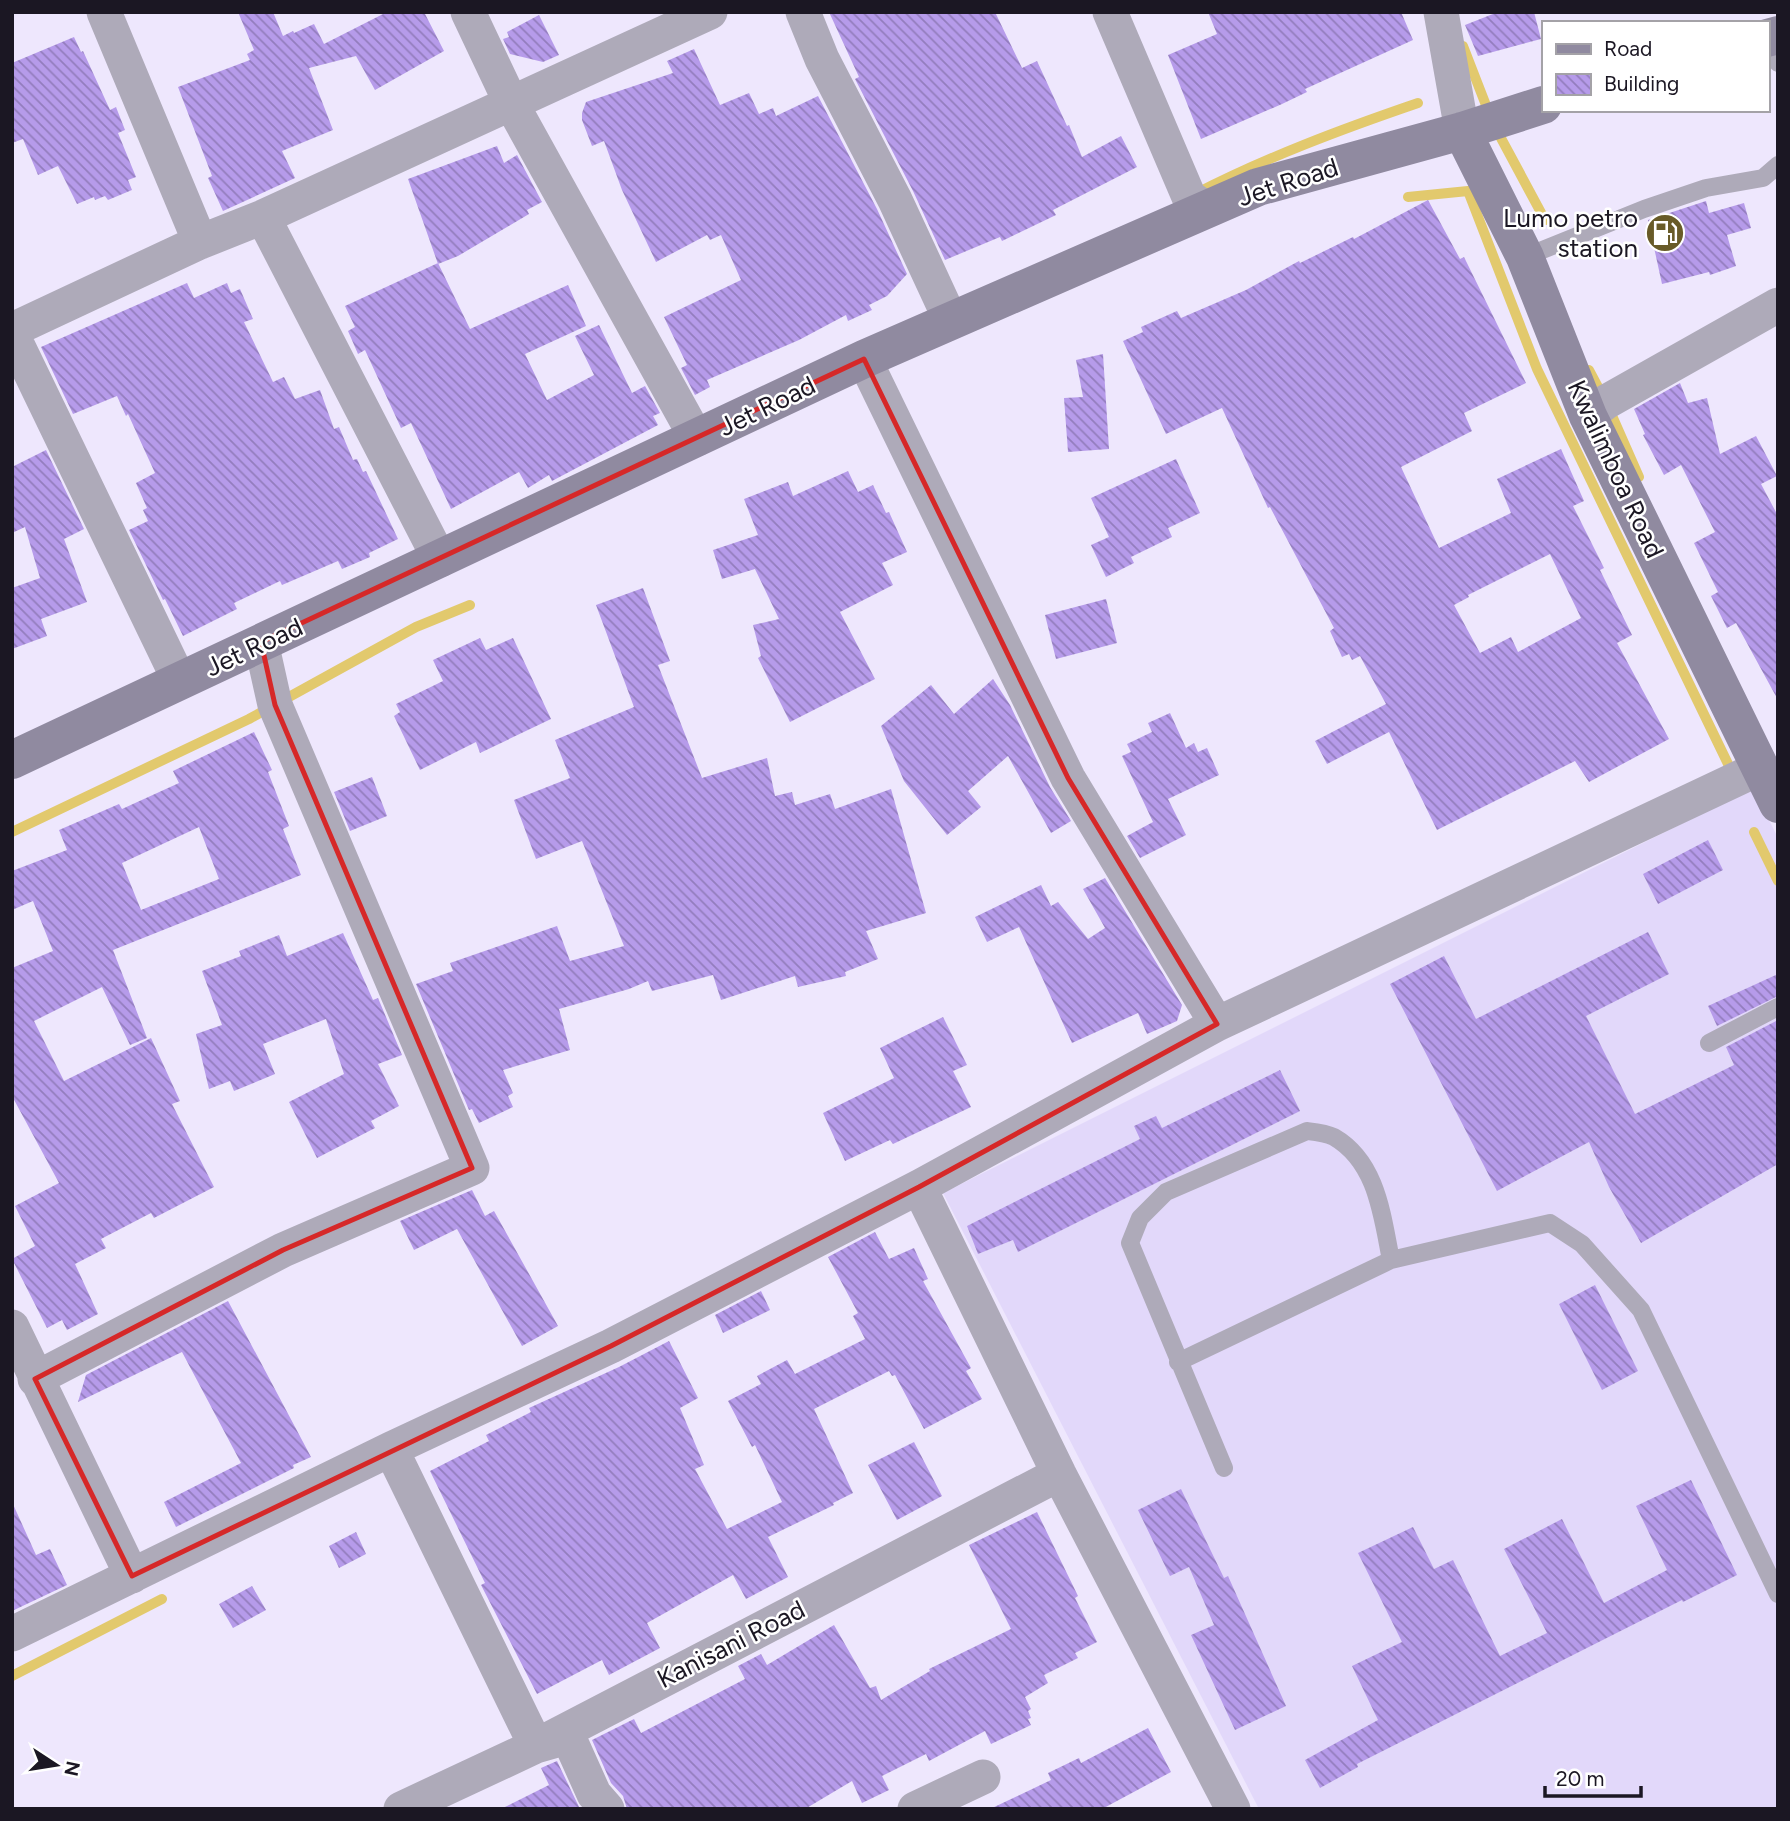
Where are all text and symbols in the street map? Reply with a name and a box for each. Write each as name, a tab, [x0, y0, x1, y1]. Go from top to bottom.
legend	[1542, 21, 1769, 112]
text: Road	[1604, 36, 1652, 61]
text: Building	[1604, 71, 1679, 96]
street label: Jet Road	[1234, 151, 1342, 213]
place label: Lumo petro station	[1503, 202, 1638, 264]
fuel station icon: Lumo petro station	[1644, 212, 1686, 254]
street label: Jet Road	[713, 369, 821, 443]
street label: Kwalimboa Road	[1561, 375, 1671, 563]
street label: Jet Road	[200, 611, 308, 683]
street label: Kanisani Road	[652, 1593, 810, 1695]
north arrow	[21, 1730, 91, 1800]
scale bar	[1545, 1755, 1641, 1799]
text: N	[59, 1759, 85, 1778]
text: 20 m	[1556, 1766, 1604, 1791]

